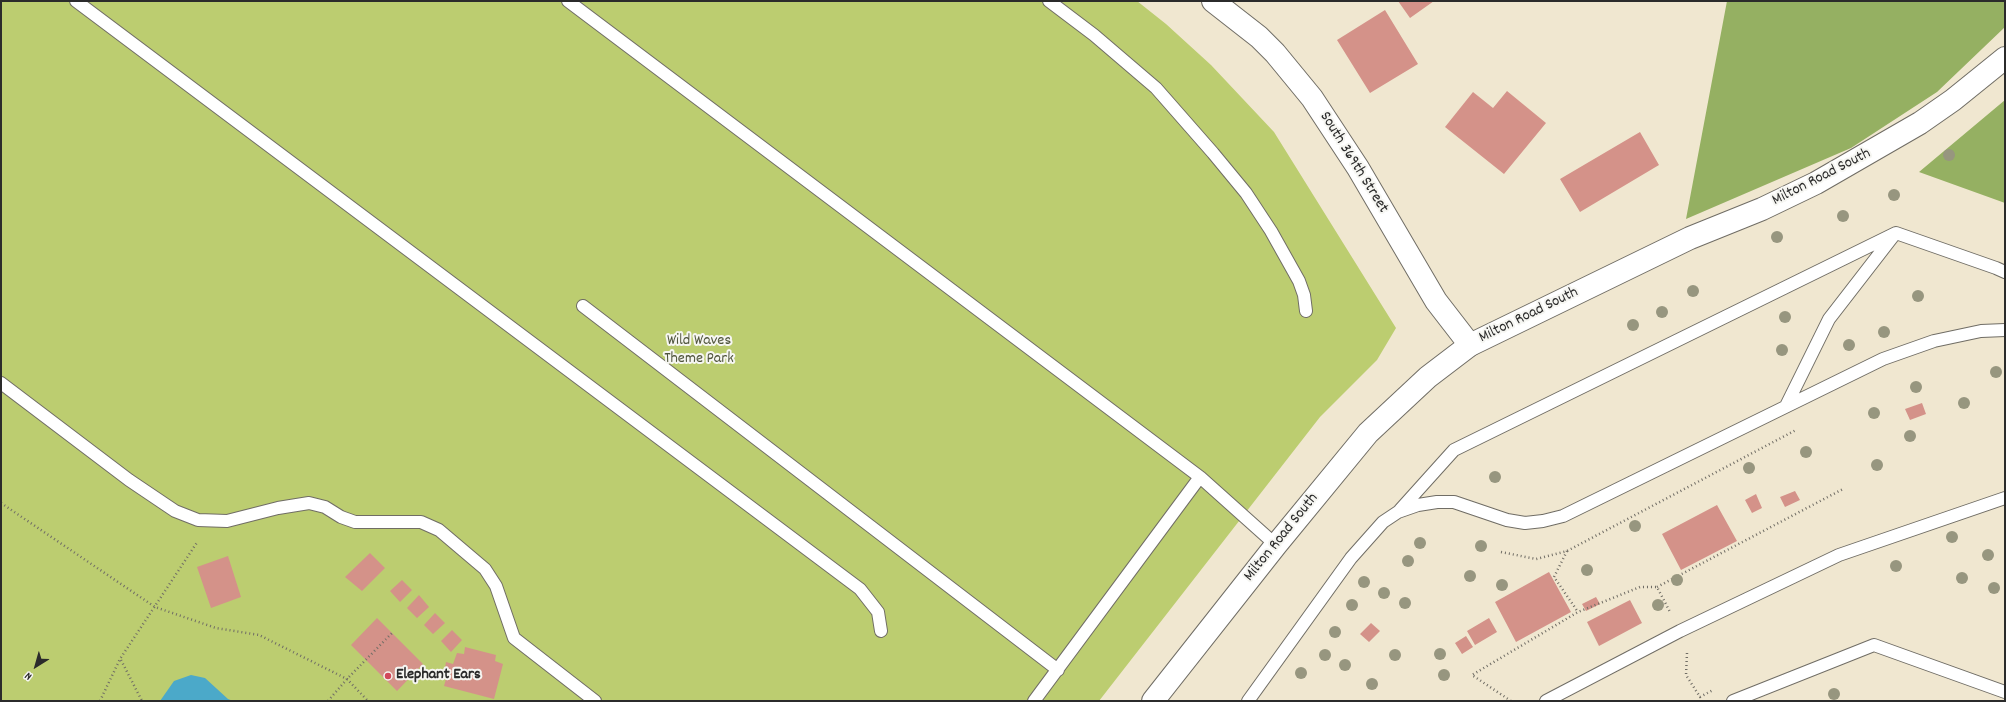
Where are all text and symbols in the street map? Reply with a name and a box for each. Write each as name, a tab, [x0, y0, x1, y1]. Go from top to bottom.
street label: South 369th Street	[1314, 109, 1392, 217]
street label: Milton Road South	[1769, 145, 1875, 211]
street label: Milton Road South	[1476, 284, 1582, 348]
park label: Wild Waves Theme Park	[664, 332, 734, 370]
street label: Milton Road South	[1241, 490, 1323, 586]
north arrow	[16, 646, 56, 686]
place label: Elephant Ears	[396, 666, 481, 686]
text: N	[22, 668, 36, 684]
marker: Elephant Ears	[383, 671, 393, 681]

